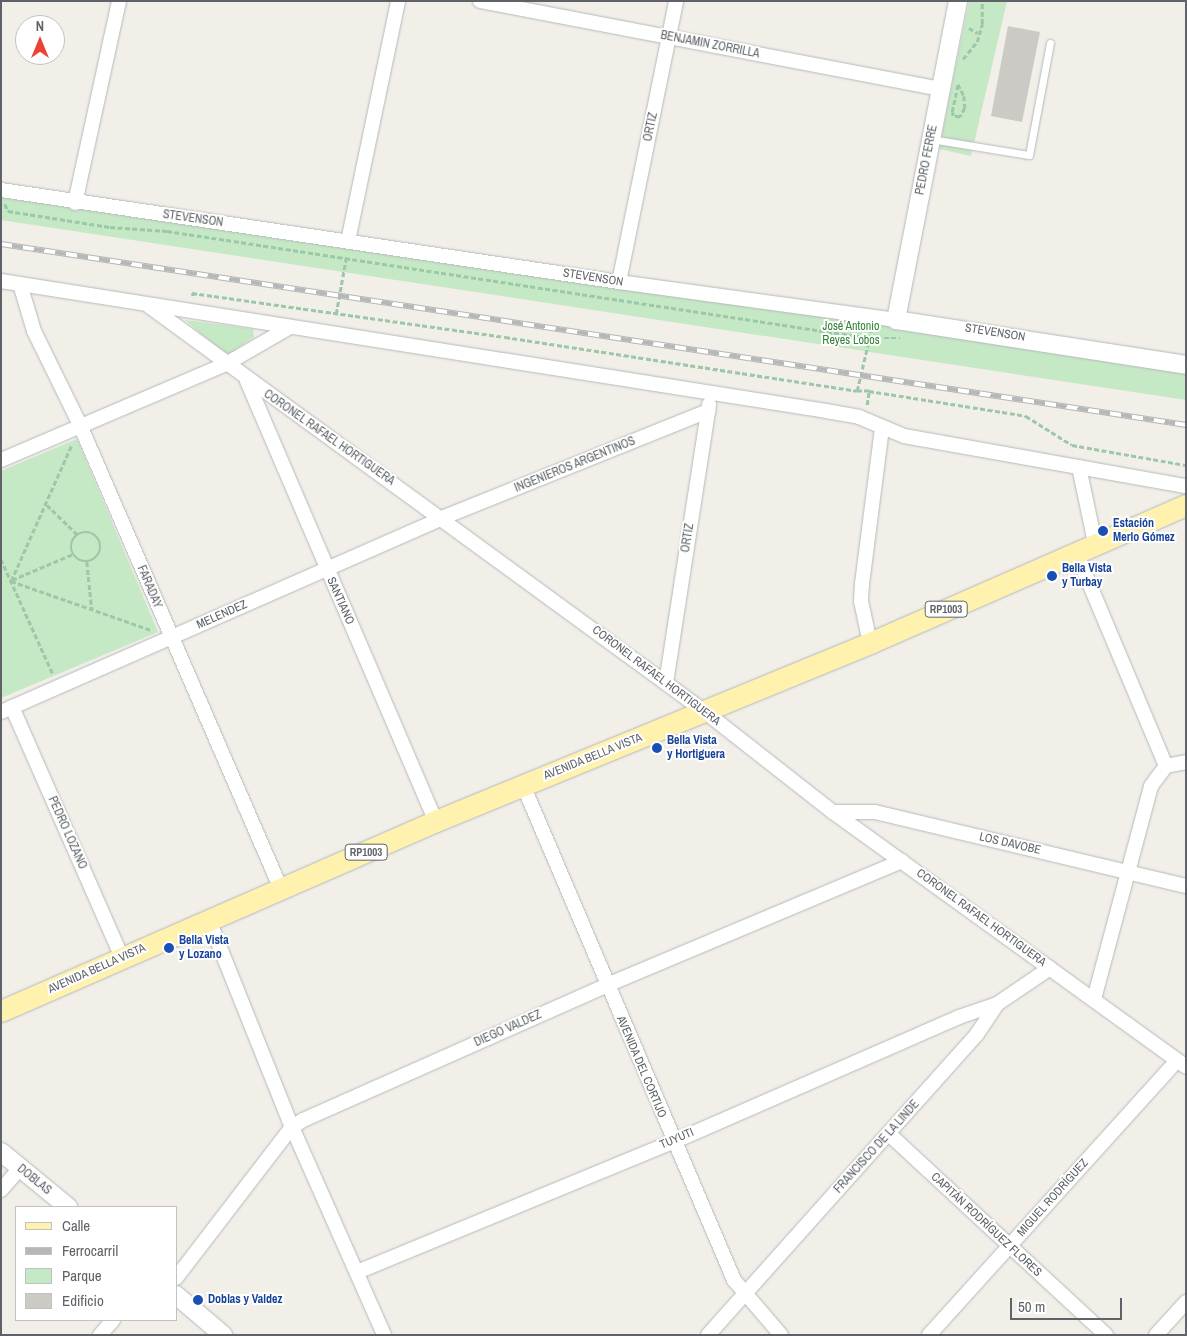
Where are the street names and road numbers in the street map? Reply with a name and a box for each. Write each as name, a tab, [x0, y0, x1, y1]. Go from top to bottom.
street label: BENJAMIN ZORRILLA	[659, 28, 761, 62]
street label: ORTIZ	[641, 111, 661, 143]
street label: PEDRO FERRE	[913, 124, 941, 196]
street label: STEVENSON	[162, 208, 224, 230]
street label: STEVENSON	[562, 266, 624, 290]
street label: STEVENSON	[964, 321, 1026, 345]
street label: CORONEL RAFAEL HORTIGUERA	[260, 387, 398, 489]
street label: INGENIEROS ARGENTINOS	[512, 434, 638, 496]
street label: ORTIZ	[679, 522, 697, 554]
street label: FARADAY	[134, 563, 164, 611]
street label: SANTIANO	[323, 575, 357, 627]
street label: MELENDEZ	[195, 598, 249, 632]
road number: RP1003	[924, 600, 968, 618]
street label: CORONEL RAFAEL HORTIGUERA	[589, 623, 723, 729]
street label: AVENIDA BELLA VISTA	[541, 730, 645, 784]
street label: PEDRO LOZANO	[45, 794, 89, 872]
street label: LOS DAVOBE	[978, 830, 1042, 858]
road number: RP1003	[344, 844, 388, 860]
street label: CORONEL RAFAEL HORTIGUERA	[913, 866, 1049, 970]
street label: AVENIDA BELLA VISTA	[46, 941, 148, 997]
street label: DIEGO VALDEZ	[472, 1008, 544, 1050]
street label: AVENIDA DEL CORTIJO	[613, 1014, 669, 1120]
street label: FRANCISCO DE LA LINDE	[831, 1097, 923, 1197]
street label: TUYUTI	[658, 1125, 696, 1153]
street label: MIGUEL RODRÍGUEZ	[1014, 1156, 1092, 1240]
street label: DOBLAS	[14, 1162, 54, 1198]
street label: CAPITÁN RODRÍGUEZ FLORES	[928, 1170, 1044, 1280]

